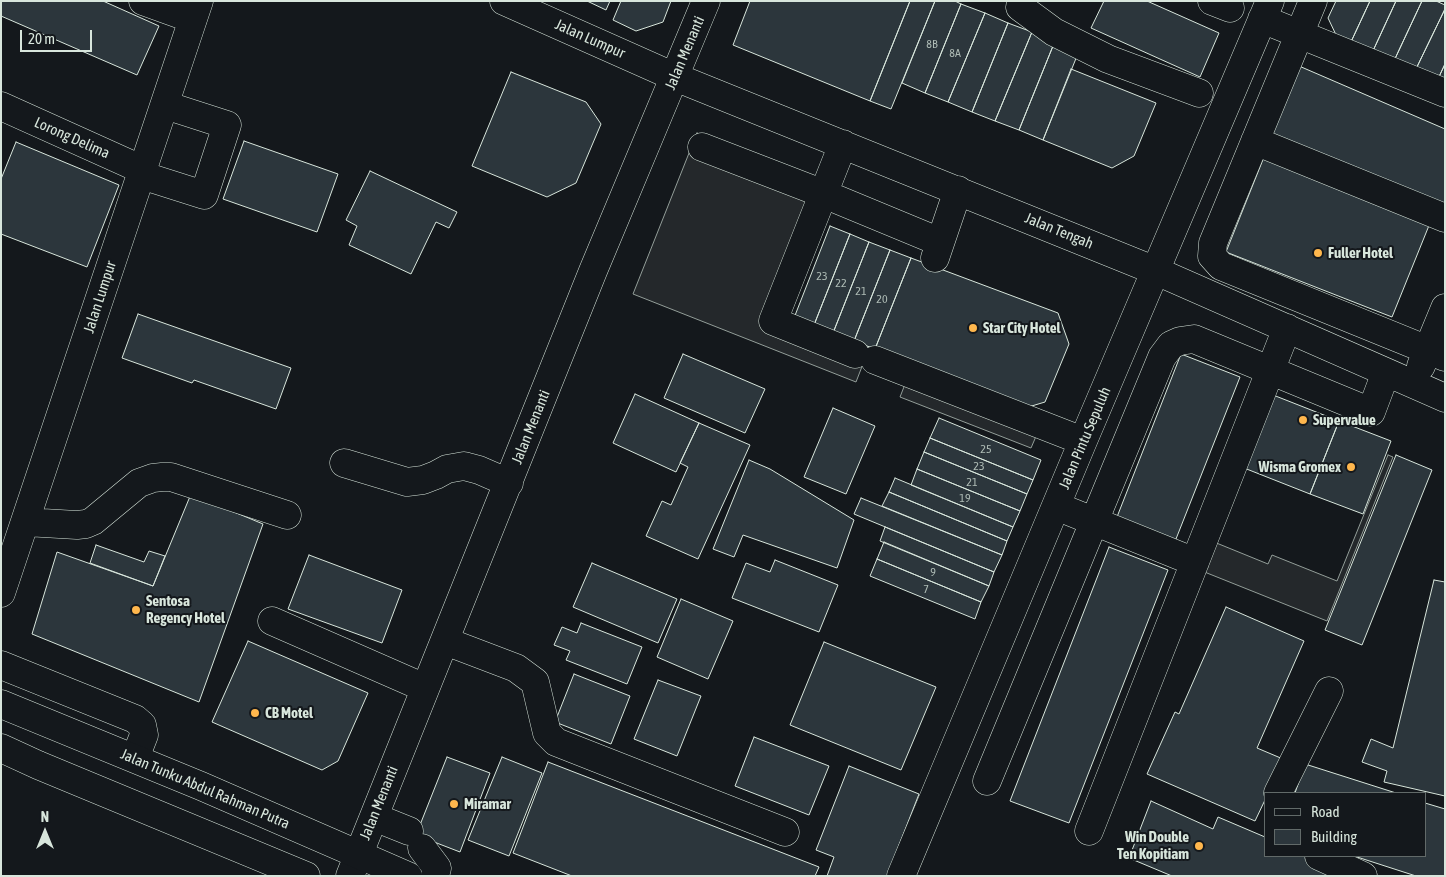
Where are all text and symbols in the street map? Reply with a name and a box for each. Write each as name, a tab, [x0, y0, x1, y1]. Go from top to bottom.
street label: Jalan Menanti	[661, 13, 709, 93]
street label: Jalan Lumpur	[552, 16, 628, 62]
scale bar	[22, 20, 95, 52]
text: 20 m	[28, 30, 55, 47]
house number: 8B	[926, 37, 938, 51]
house number: 8A	[949, 46, 961, 60]
street label: Lorong Delima	[32, 113, 112, 163]
street label: Jalan Tengah	[1022, 209, 1096, 253]
place label: Fuller Hotel	[1328, 244, 1393, 262]
marker: Fuller Hotel	[1312, 247, 1324, 259]
street label: Jalan Lumpur	[80, 259, 120, 335]
house number: 23	[816, 269, 828, 283]
house number: 22	[835, 276, 847, 290]
house number: 21	[855, 284, 867, 298]
house number: 20	[876, 292, 888, 306]
place label: Star City Hotel	[983, 319, 1061, 337]
marker: Star City Hotel	[967, 322, 979, 334]
street label: Jalan Pintu Sepuluh	[1055, 384, 1115, 492]
street label: Jalan Menanti	[508, 387, 554, 467]
place label: Supervalue	[1313, 411, 1376, 429]
marker: Supervalue	[1297, 414, 1309, 426]
house number: 25	[980, 442, 992, 456]
place label: Wisma Gromex	[1259, 458, 1341, 476]
house number: 23	[973, 459, 985, 473]
marker: Wisma Gromex	[1345, 461, 1357, 473]
house number: 21	[966, 475, 978, 489]
house number: 19	[959, 491, 971, 505]
house number: 9	[930, 565, 936, 579]
house number: 7	[923, 582, 929, 596]
place label: Sentosa Regency Hotel	[146, 592, 225, 627]
marker: Sentosa Regency Hotel	[130, 604, 142, 616]
place label: CB Motel	[265, 704, 313, 722]
marker: CB Motel	[249, 707, 261, 719]
street label: Jalan Tunku Abdul Rahman Putra	[118, 745, 292, 833]
street label: Jalan Menanti	[356, 763, 402, 843]
legend	[1264, 792, 1426, 857]
place label: Miramar	[464, 795, 511, 813]
marker: Miramar	[448, 798, 460, 810]
text: Road	[1311, 803, 1340, 820]
north arrow	[20, 807, 70, 857]
text: N	[41, 809, 49, 825]
place label: Win Double Ten Kopitiam	[1117, 828, 1189, 863]
text: Building	[1311, 828, 1357, 845]
marker: Win Double Ten Kopitiam	[1193, 840, 1205, 852]

